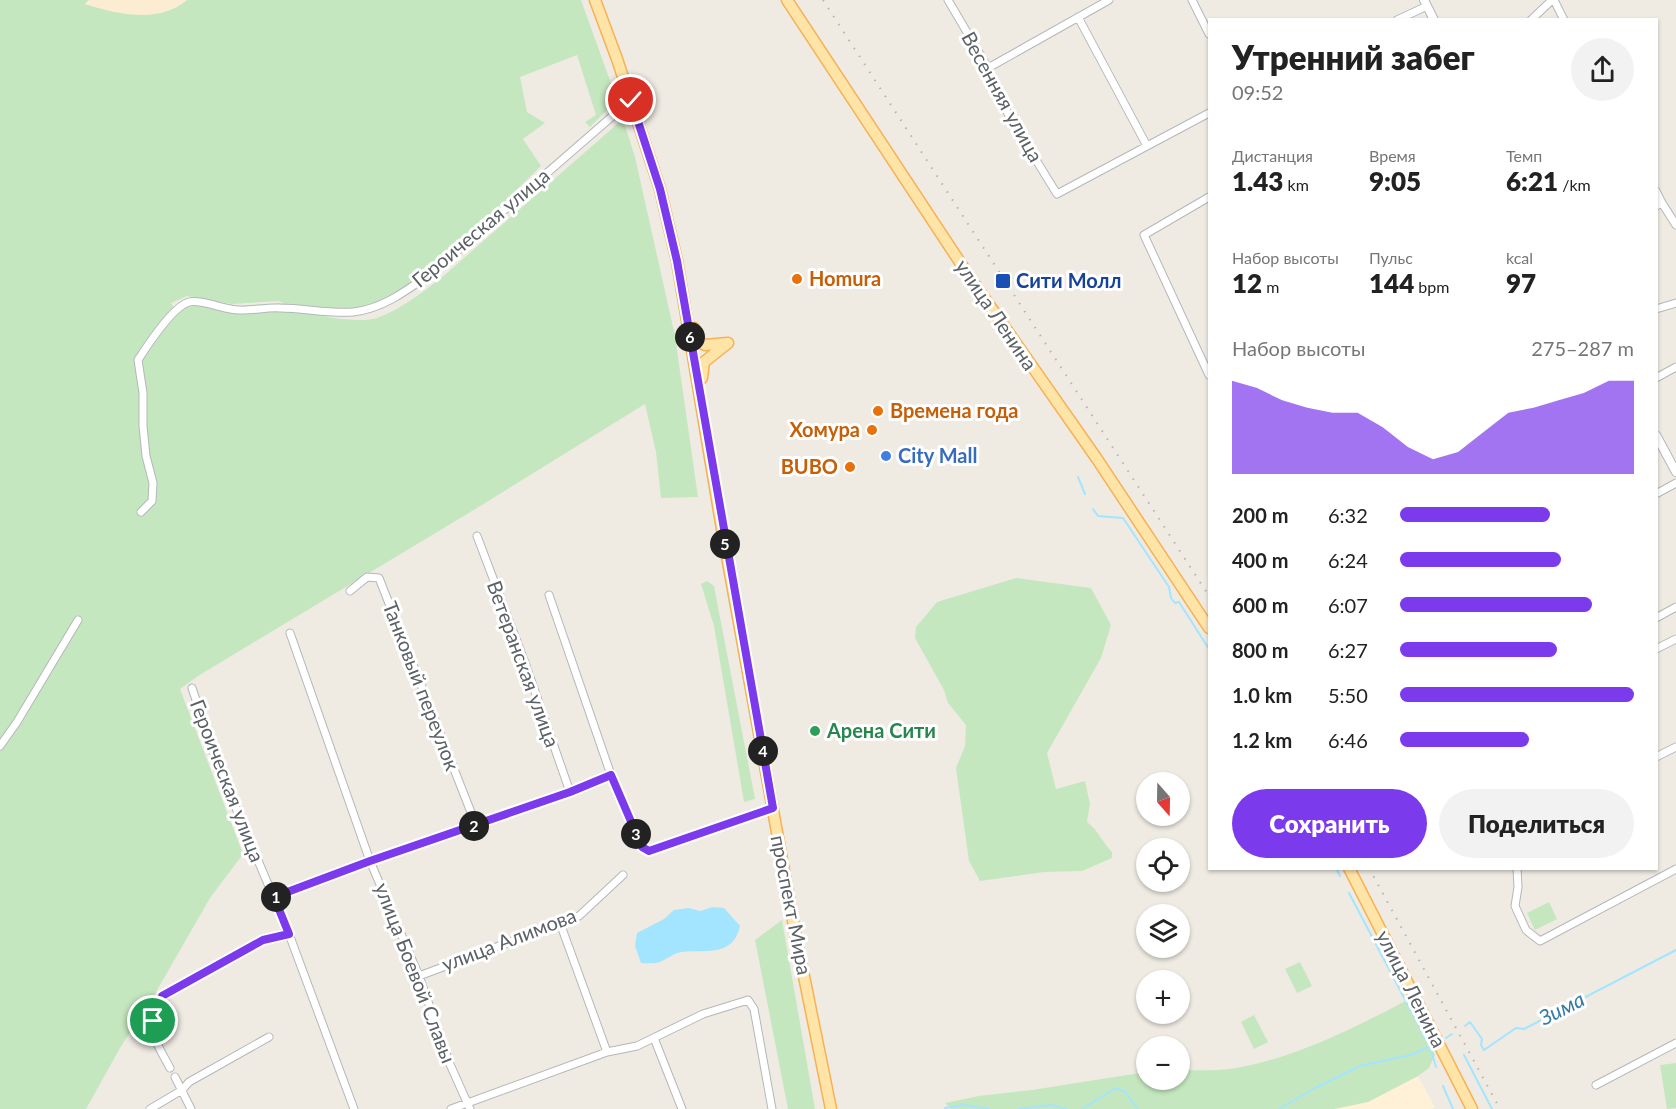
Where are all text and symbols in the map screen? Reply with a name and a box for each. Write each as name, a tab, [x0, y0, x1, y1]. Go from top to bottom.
street label: Весенняя улица	[957, 27, 1049, 166]
text: Утренний забег	[1232, 37, 1475, 77]
button: share	[1571, 38, 1634, 101]
pin	[605, 74, 656, 125]
text: 09:52	[1232, 80, 1283, 104]
icon: check	[614, 83, 647, 116]
text: Дистанция	[1232, 146, 1313, 165]
text: Время	[1369, 146, 1416, 165]
text: Темп	[1506, 146, 1542, 165]
street label: Героическая улица	[407, 163, 554, 292]
text: 1.43	[1232, 165, 1283, 197]
text: 9:05	[1369, 165, 1421, 197]
text: 6:21	[1506, 165, 1558, 197]
text: km	[1283, 175, 1309, 194]
text: /km	[1558, 175, 1591, 194]
text: Набор высоты	[1232, 248, 1339, 267]
text: Пульс	[1369, 248, 1413, 267]
text: kcal	[1506, 248, 1533, 267]
street label: улица Ленина	[951, 254, 1043, 374]
place label: Homura	[809, 266, 881, 290]
text: 12	[1232, 267, 1262, 299]
text: 144	[1369, 267, 1414, 299]
text: 97	[1506, 267, 1536, 299]
place label: Сити Молл	[1016, 268, 1121, 292]
marker: Homura	[790, 272, 804, 286]
marker: Сити Молл	[994, 272, 1012, 290]
text: m	[1262, 277, 1279, 296]
text: bpm	[1414, 277, 1449, 296]
pin: 6	[675, 322, 705, 352]
text: 6	[685, 327, 695, 346]
text: Набор высоты	[1232, 336, 1365, 360]
text: 275–287 m	[1531, 336, 1634, 360]
place label: Времена года	[890, 398, 1019, 422]
marker: Времена года	[871, 404, 885, 418]
place label: Хомура	[790, 417, 860, 441]
marker: Хомура	[865, 423, 879, 437]
place label: City Mall	[898, 443, 977, 467]
marker: City Mall	[879, 449, 893, 463]
place label: BUBO	[781, 454, 838, 478]
marker: BUBO	[843, 460, 857, 474]
text: 200 m	[1232, 503, 1288, 527]
text: 6:32	[1328, 503, 1368, 527]
pin: 5	[710, 529, 740, 559]
text: 5	[720, 534, 730, 553]
text: 400 m	[1232, 548, 1288, 572]
text: 6:24	[1328, 548, 1368, 572]
street label: Ветеранская улица	[483, 577, 565, 750]
text: 600 m	[1232, 593, 1288, 617]
text: 6:07	[1328, 593, 1368, 617]
street label: Танковый переулок	[379, 598, 465, 774]
text: 800 m	[1232, 638, 1288, 662]
text: 6:27	[1328, 638, 1368, 662]
text: 1.0 km	[1232, 683, 1292, 707]
text: 5:50	[1328, 683, 1368, 707]
street label: Героическая улица	[186, 696, 270, 865]
place label: Арена Сити	[826, 718, 936, 742]
marker: Арена Сити	[808, 724, 822, 738]
text: 1.2 km	[1232, 728, 1292, 752]
text: 6:46	[1328, 728, 1368, 752]
pin: 4	[748, 736, 778, 766]
text: 4	[758, 741, 768, 760]
north arrow	[1136, 772, 1190, 826]
map controls	[1136, 772, 1190, 1090]
button: Сохранить	[1232, 789, 1427, 858]
button: Поделиться	[1439, 789, 1634, 858]
pin: 2	[459, 811, 489, 841]
text: 2	[469, 816, 479, 835]
pin: 3	[621, 819, 651, 849]
text: 3	[631, 824, 641, 843]
street label: проспект Мира	[767, 833, 817, 977]
button: locate	[1136, 838, 1190, 892]
street label: улица Боевой Славы	[370, 879, 461, 1066]
pin: 1	[261, 882, 291, 912]
text: 1	[271, 887, 281, 906]
street label: улица Алимова	[438, 902, 579, 976]
button: layers	[1136, 904, 1190, 958]
street label: улица Ленина	[1372, 926, 1452, 1051]
button: +	[1136, 970, 1190, 1024]
water label: Зима	[1534, 986, 1588, 1030]
pin	[127, 995, 178, 1046]
icon: arrive	[136, 1004, 169, 1037]
button: −	[1136, 1036, 1190, 1090]

